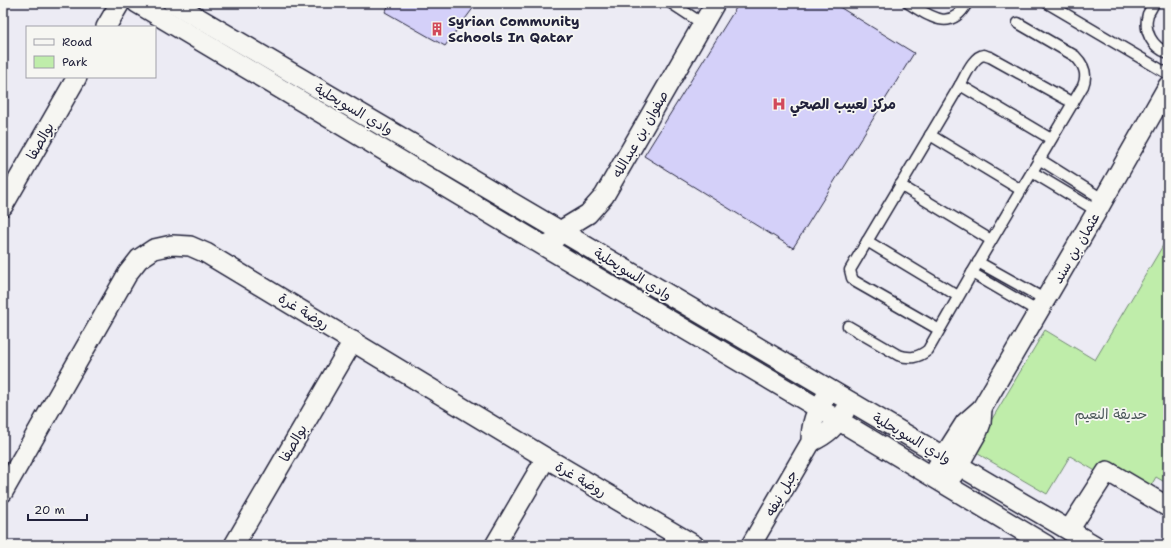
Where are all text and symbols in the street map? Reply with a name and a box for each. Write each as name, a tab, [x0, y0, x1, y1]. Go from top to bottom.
place label: Syrian Community Schools In Qatar	[448, 12, 580, 46]
building icon: Syrian Community Schools In Qatar	[429, 21, 445, 37]
legend	[26, 26, 156, 78]
text: Road	[62, 34, 93, 50]
text: Park	[62, 54, 88, 70]
street label: وادي السويحلية	[311, 79, 396, 140]
street label: صفوان بن عبدالله	[608, 87, 672, 181]
place label: مركز لعبيب الصحي	[790, 95, 896, 117]
hospital icon: مركز لعبيب الصحي	[771, 96, 787, 112]
street label: بوالصفا	[22, 119, 58, 163]
street label: عثمان بن سند	[1048, 209, 1104, 287]
street label: وادي السويحلية	[590, 244, 675, 306]
street label: روضة غرة	[275, 289, 333, 333]
park label: حديقة النعيم	[1075, 405, 1147, 425]
street label: وادي السويحلية	[869, 408, 954, 469]
street label: بوالصفا	[275, 421, 311, 465]
street label: روضة غرة	[552, 457, 610, 501]
street label: جبل نيفه	[761, 467, 801, 519]
scale bar	[28, 496, 87, 522]
text: 20 m	[34, 502, 65, 518]

